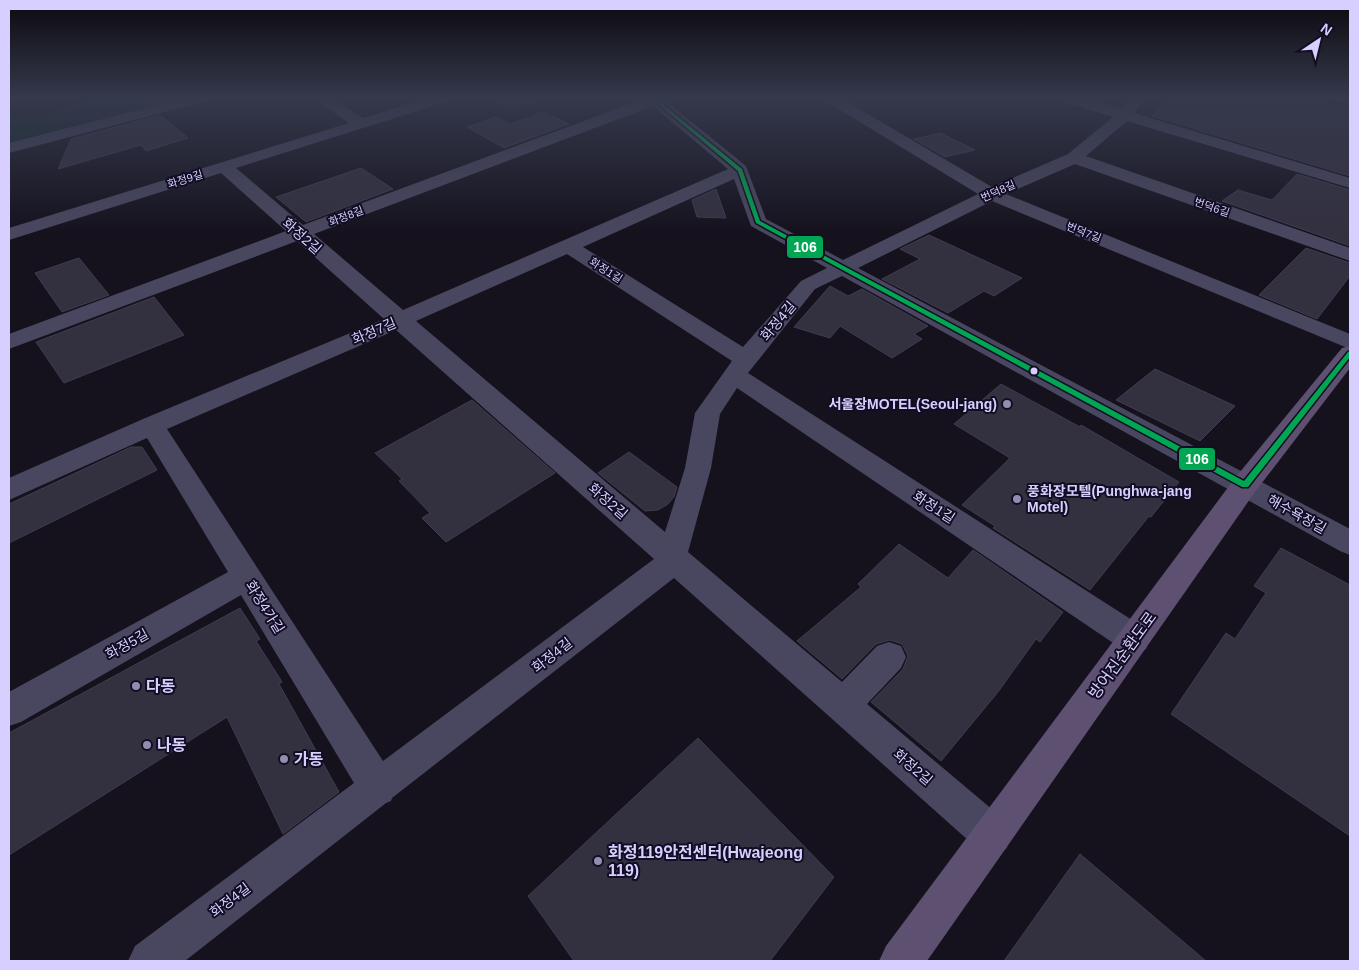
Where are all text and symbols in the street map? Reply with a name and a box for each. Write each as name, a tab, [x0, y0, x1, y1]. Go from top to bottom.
north arrow	[1294, 15, 1344, 65]
text: N	[1318, 20, 1335, 39]
street label: 화정9길	[166, 168, 204, 190]
street label: 번덕8길	[979, 178, 1017, 204]
street label: 번덕6길	[1193, 195, 1231, 219]
street label: 화정8길	[327, 204, 365, 228]
street label: 화정2길	[279, 215, 325, 257]
street label: 번덕7길	[1065, 220, 1103, 244]
line badge: 106	[786, 235, 824, 259]
text: 106	[793, 239, 817, 255]
street label: 화정1길	[587, 255, 625, 285]
street label: 화정4길	[757, 298, 799, 344]
street label: 화정7길	[350, 315, 398, 347]
unlabelled marker	[1029, 366, 1039, 376]
place label: 서울장MOTEL(Seoul-jang)	[828, 396, 997, 412]
marker: 서울장MOTEL(Seoul-jang)	[1001, 398, 1013, 410]
line badge: 106	[1178, 447, 1216, 471]
text: 106	[1185, 451, 1209, 467]
street label: 화정2길	[585, 480, 631, 522]
place label: 풍화장모텔(Punghwa-jang Motel)	[1027, 483, 1192, 515]
street label: 화정1길	[910, 488, 958, 526]
street label: 해수욕장길	[1265, 491, 1329, 537]
marker: 풍화장모텔(Punghwa-jang Motel)	[1011, 493, 1023, 505]
street label: 화정4가길	[243, 578, 287, 636]
street label: 방어진순환도로	[1085, 608, 1160, 702]
street label: 화정5길	[103, 626, 151, 662]
street label: 화정4길	[529, 634, 575, 676]
place label: 다동	[146, 678, 175, 695]
marker: 다동	[130, 680, 142, 692]
place label: 나동	[157, 737, 186, 754]
marker: 나동	[141, 739, 153, 751]
street label: 화정2길	[890, 746, 936, 788]
place label: 가동	[294, 751, 323, 768]
marker: 가동	[278, 753, 290, 765]
place label: 화정119안전센터(Hwajeong 119)	[608, 844, 803, 879]
marker: 화정119안전센터(Hwajeong 119)	[592, 855, 604, 867]
street label: 화정4길	[207, 880, 253, 920]

